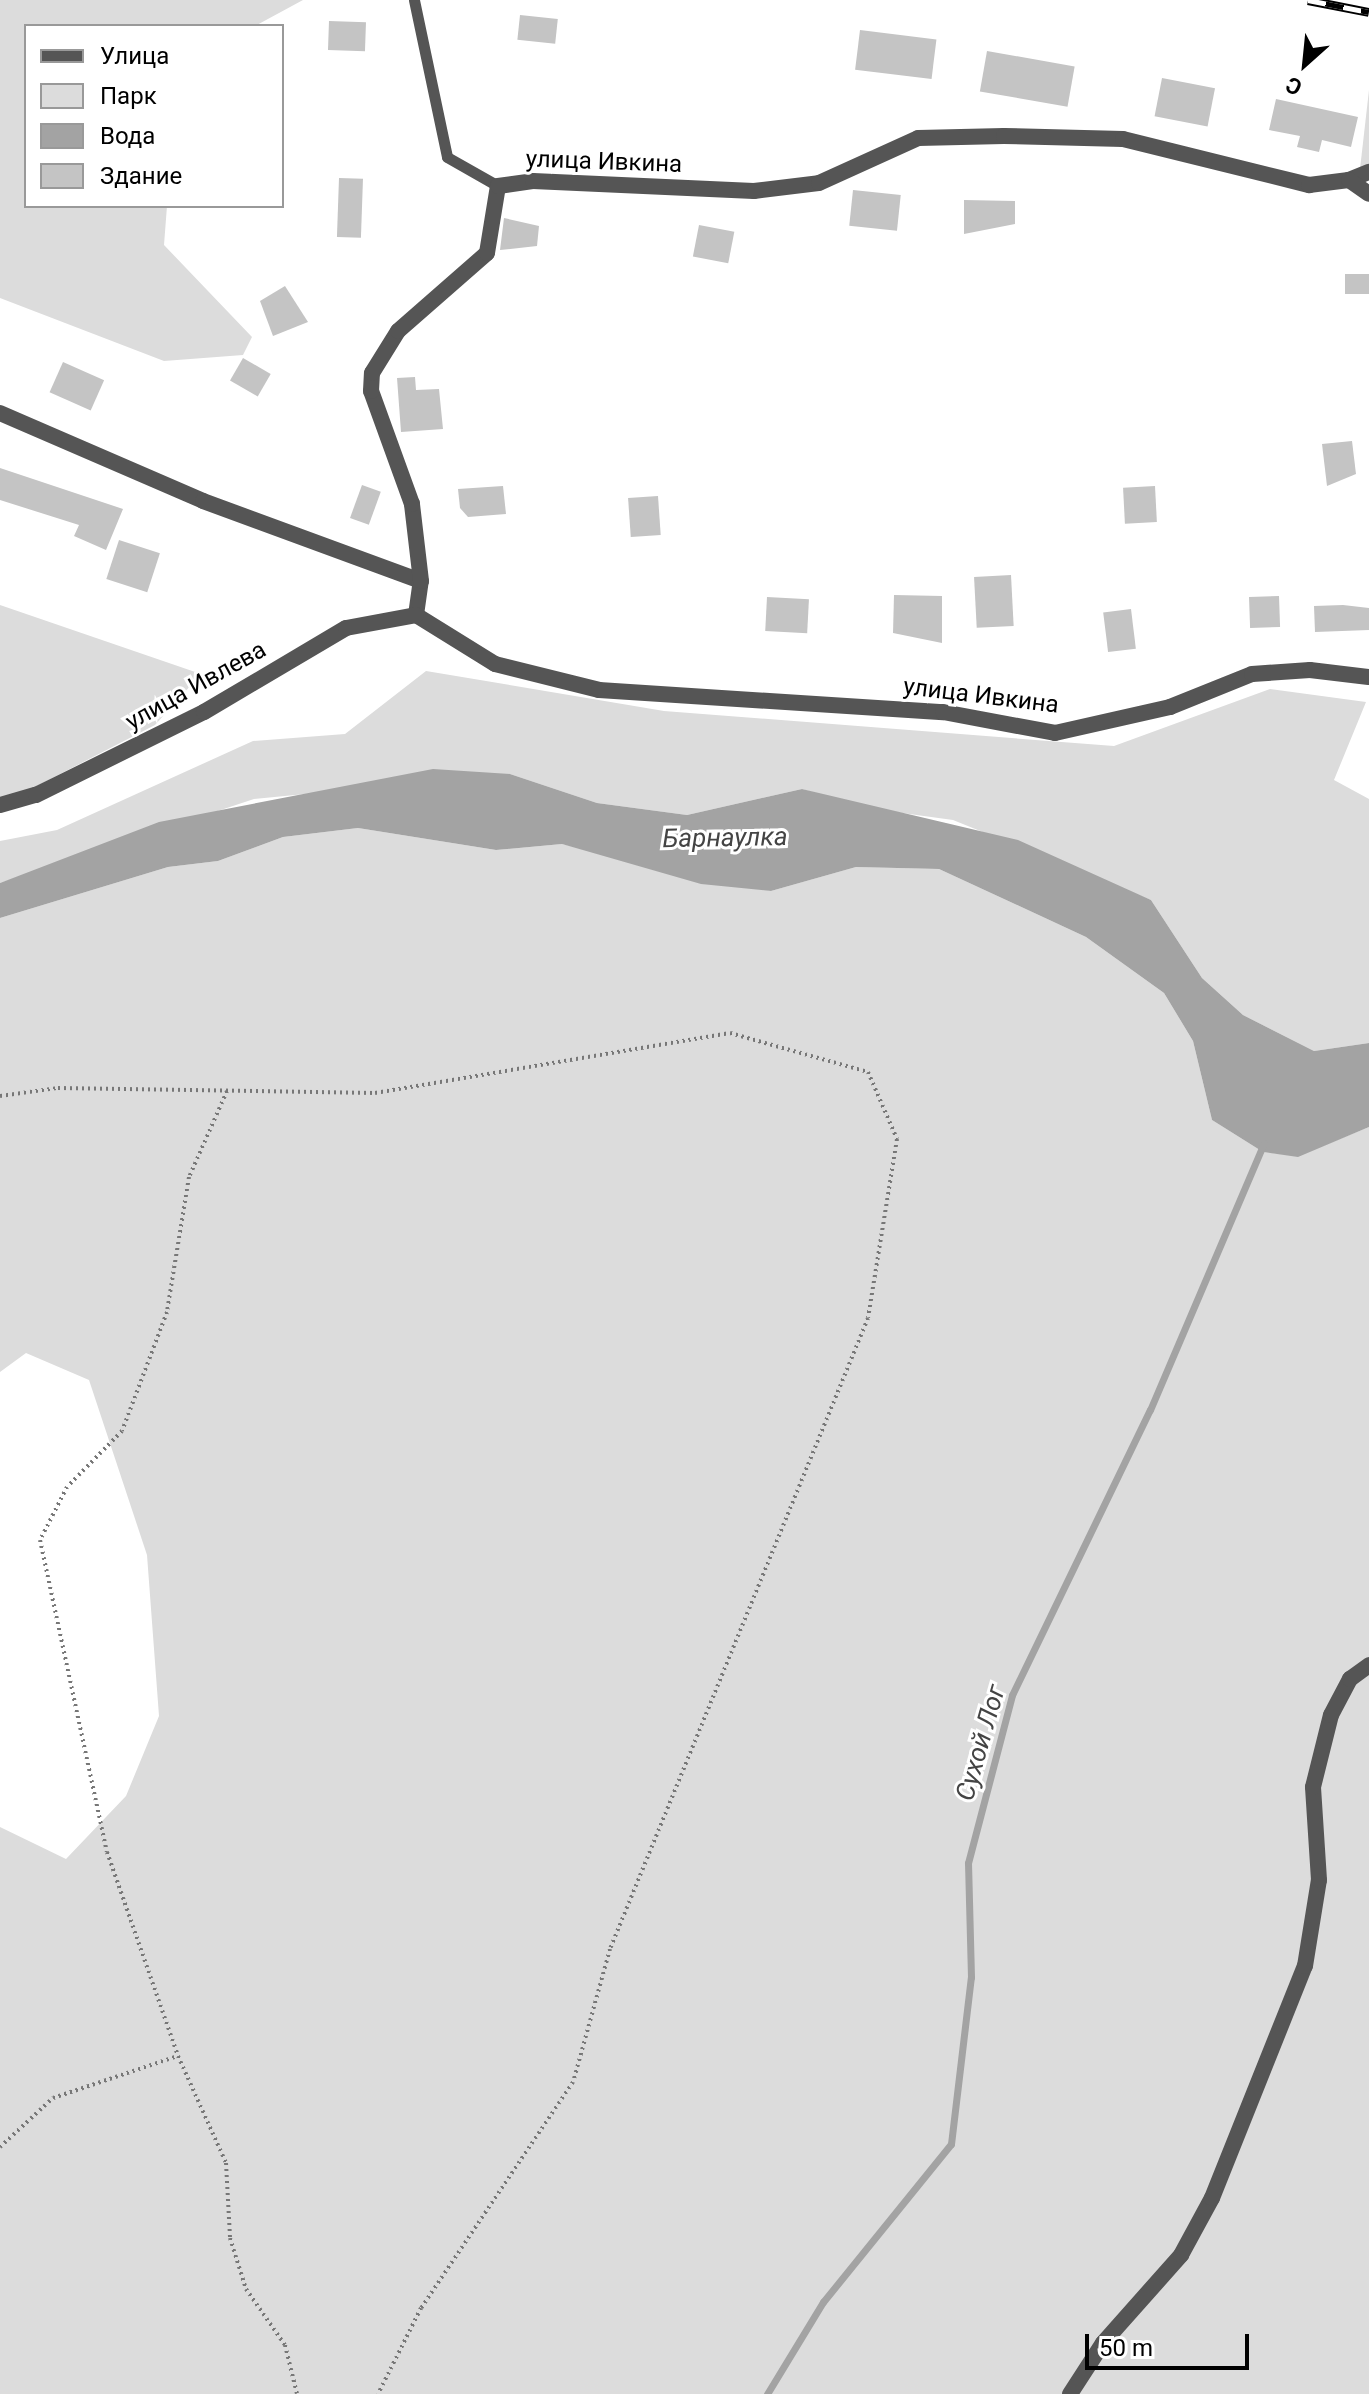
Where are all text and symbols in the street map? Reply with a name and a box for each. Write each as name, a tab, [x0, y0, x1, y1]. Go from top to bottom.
legend	[24, 24, 284, 208]
north arrow	[1265, 24, 1345, 104]
text: Улица	[100, 42, 169, 70]
text: С	[1282, 71, 1306, 100]
text: Парк	[100, 82, 157, 110]
text: Вода	[100, 122, 155, 150]
street label: улица Ивкина	[525, 145, 683, 179]
text: Здание	[100, 162, 182, 190]
street label: улица Ивлева	[121, 636, 271, 736]
street label: улица Ивкина	[902, 672, 1060, 720]
water label: Барнаулка	[662, 821, 788, 855]
water label: Сухой Лог	[950, 1682, 1012, 1804]
scale bar	[1089, 2318, 1253, 2368]
text: 50 m	[1099, 2334, 1153, 2362]

